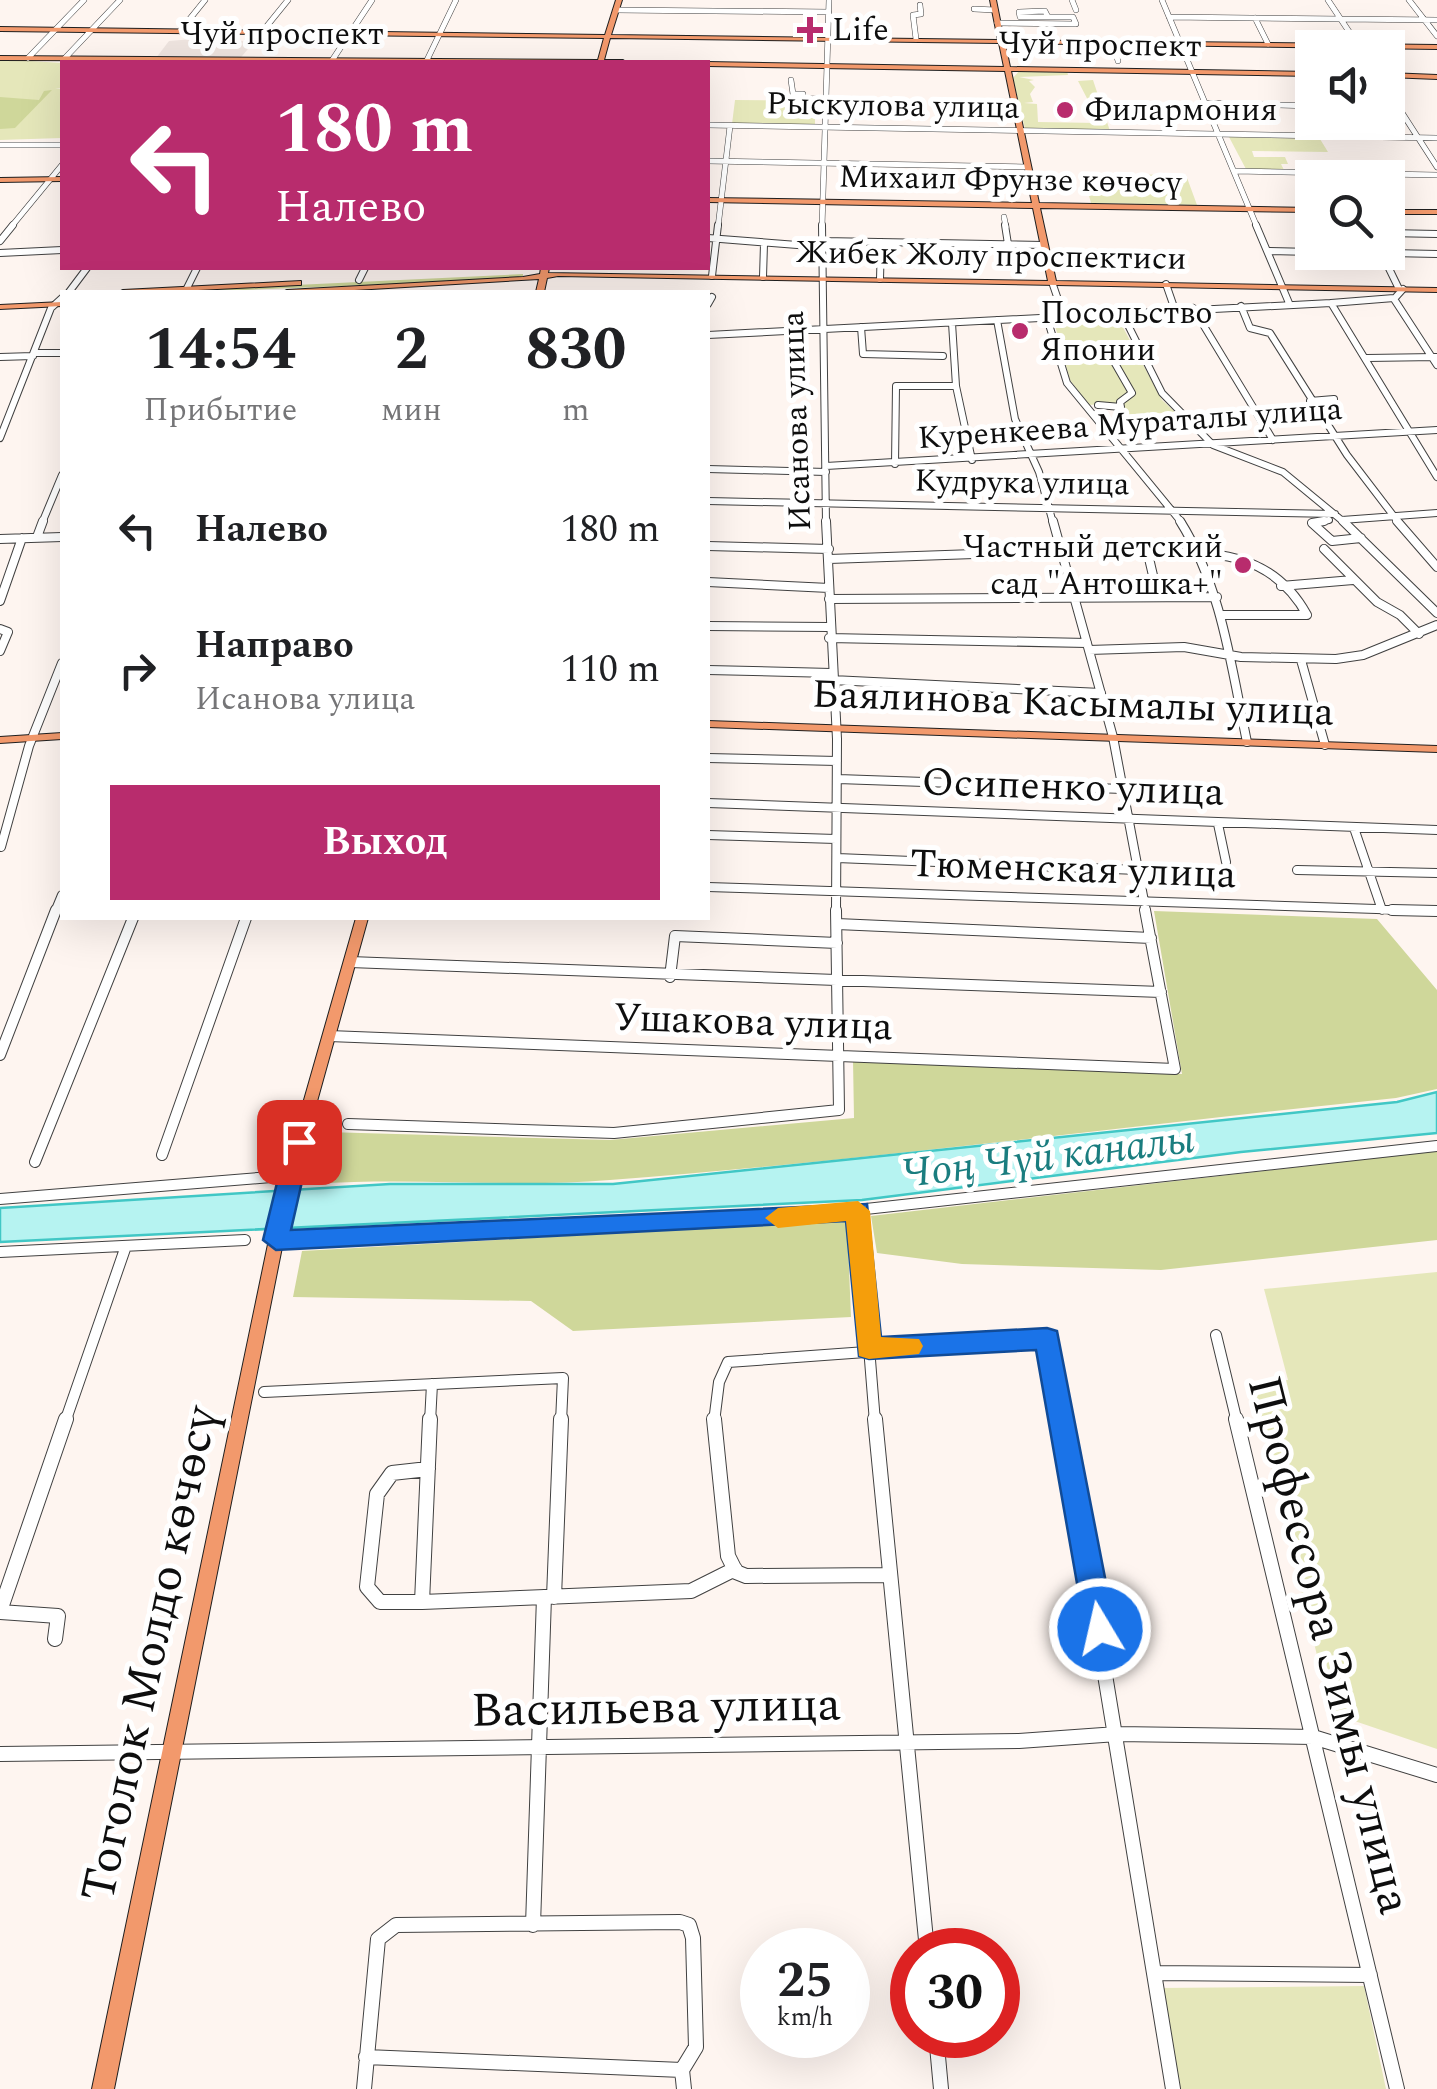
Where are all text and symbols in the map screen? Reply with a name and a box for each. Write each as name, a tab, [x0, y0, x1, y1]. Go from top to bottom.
place label: Life	[832, 6, 889, 55]
street label: Чуй проспект	[180, 10, 384, 59]
marker: Life	[797, 17, 823, 43]
street label: Чуй проспект	[998, 19, 1202, 71]
map controls	[1295, 30, 1405, 270]
button: sound	[1295, 30, 1405, 140]
text: 180 m	[275, 77, 473, 183]
street label: Рыскулова улица	[766, 79, 1021, 133]
place label: Филармония	[1085, 86, 1277, 135]
marker: Филармония	[1054, 99, 1076, 121]
icon: left	[110, 100, 240, 230]
street label: Михаил Фрунзе көчөсү	[838, 153, 1183, 208]
button: search	[1295, 160, 1405, 270]
text: Налево	[275, 173, 426, 242]
street label: Жибек Жолу проспектиси	[795, 228, 1187, 284]
place label: Посольство Японии	[1040, 289, 1212, 375]
text: 14:54	[145, 304, 296, 396]
text: 2	[395, 304, 428, 396]
text: 830	[525, 304, 626, 396]
street label: Исанова улица	[769, 310, 825, 532]
marker: Посольство Японии	[1009, 320, 1031, 342]
street label: Куренкеева Мураталы улица	[916, 385, 1344, 463]
text: Прибытие	[144, 386, 297, 435]
text: мин	[381, 386, 442, 435]
text: m	[562, 386, 590, 435]
street label: Кудрука улица	[914, 457, 1130, 509]
text: Налево	[195, 501, 328, 559]
text: 180 m	[561, 501, 660, 559]
icon: left	[110, 503, 165, 558]
place label: Частный детский сад "Антошка+"	[963, 523, 1223, 609]
marker: Частный детский сад "Антошка+"	[1232, 554, 1254, 576]
text: Направо	[195, 617, 354, 675]
text: 110 m	[561, 641, 660, 699]
icon: right	[110, 643, 165, 698]
street label: Баялинова Касымалы улица	[811, 664, 1336, 744]
text: Исанова улица	[195, 675, 415, 724]
street label: Осипенко улица	[921, 752, 1226, 824]
button: Выход	[110, 785, 660, 900]
street label: Тюменская улица	[909, 834, 1238, 906]
street label: Ушакова улица	[612, 988, 894, 1058]
pin	[257, 1100, 342, 1185]
water label: Чоң Чүй каналы	[898, 1108, 1198, 1206]
icon: arrive	[272, 1115, 327, 1170]
street label: Профессора Зимы улица	[1227, 1368, 1431, 1922]
street label: Тоголок Молдо көчөсү	[62, 1397, 239, 1909]
position arrow	[1048, 1577, 1152, 1681]
street label: Васильева улица	[470, 1668, 842, 1748]
speed limit sign: 30	[890, 1928, 1020, 2058]
text: 25	[777, 1943, 833, 2019]
text: km/h	[777, 1999, 833, 2037]

